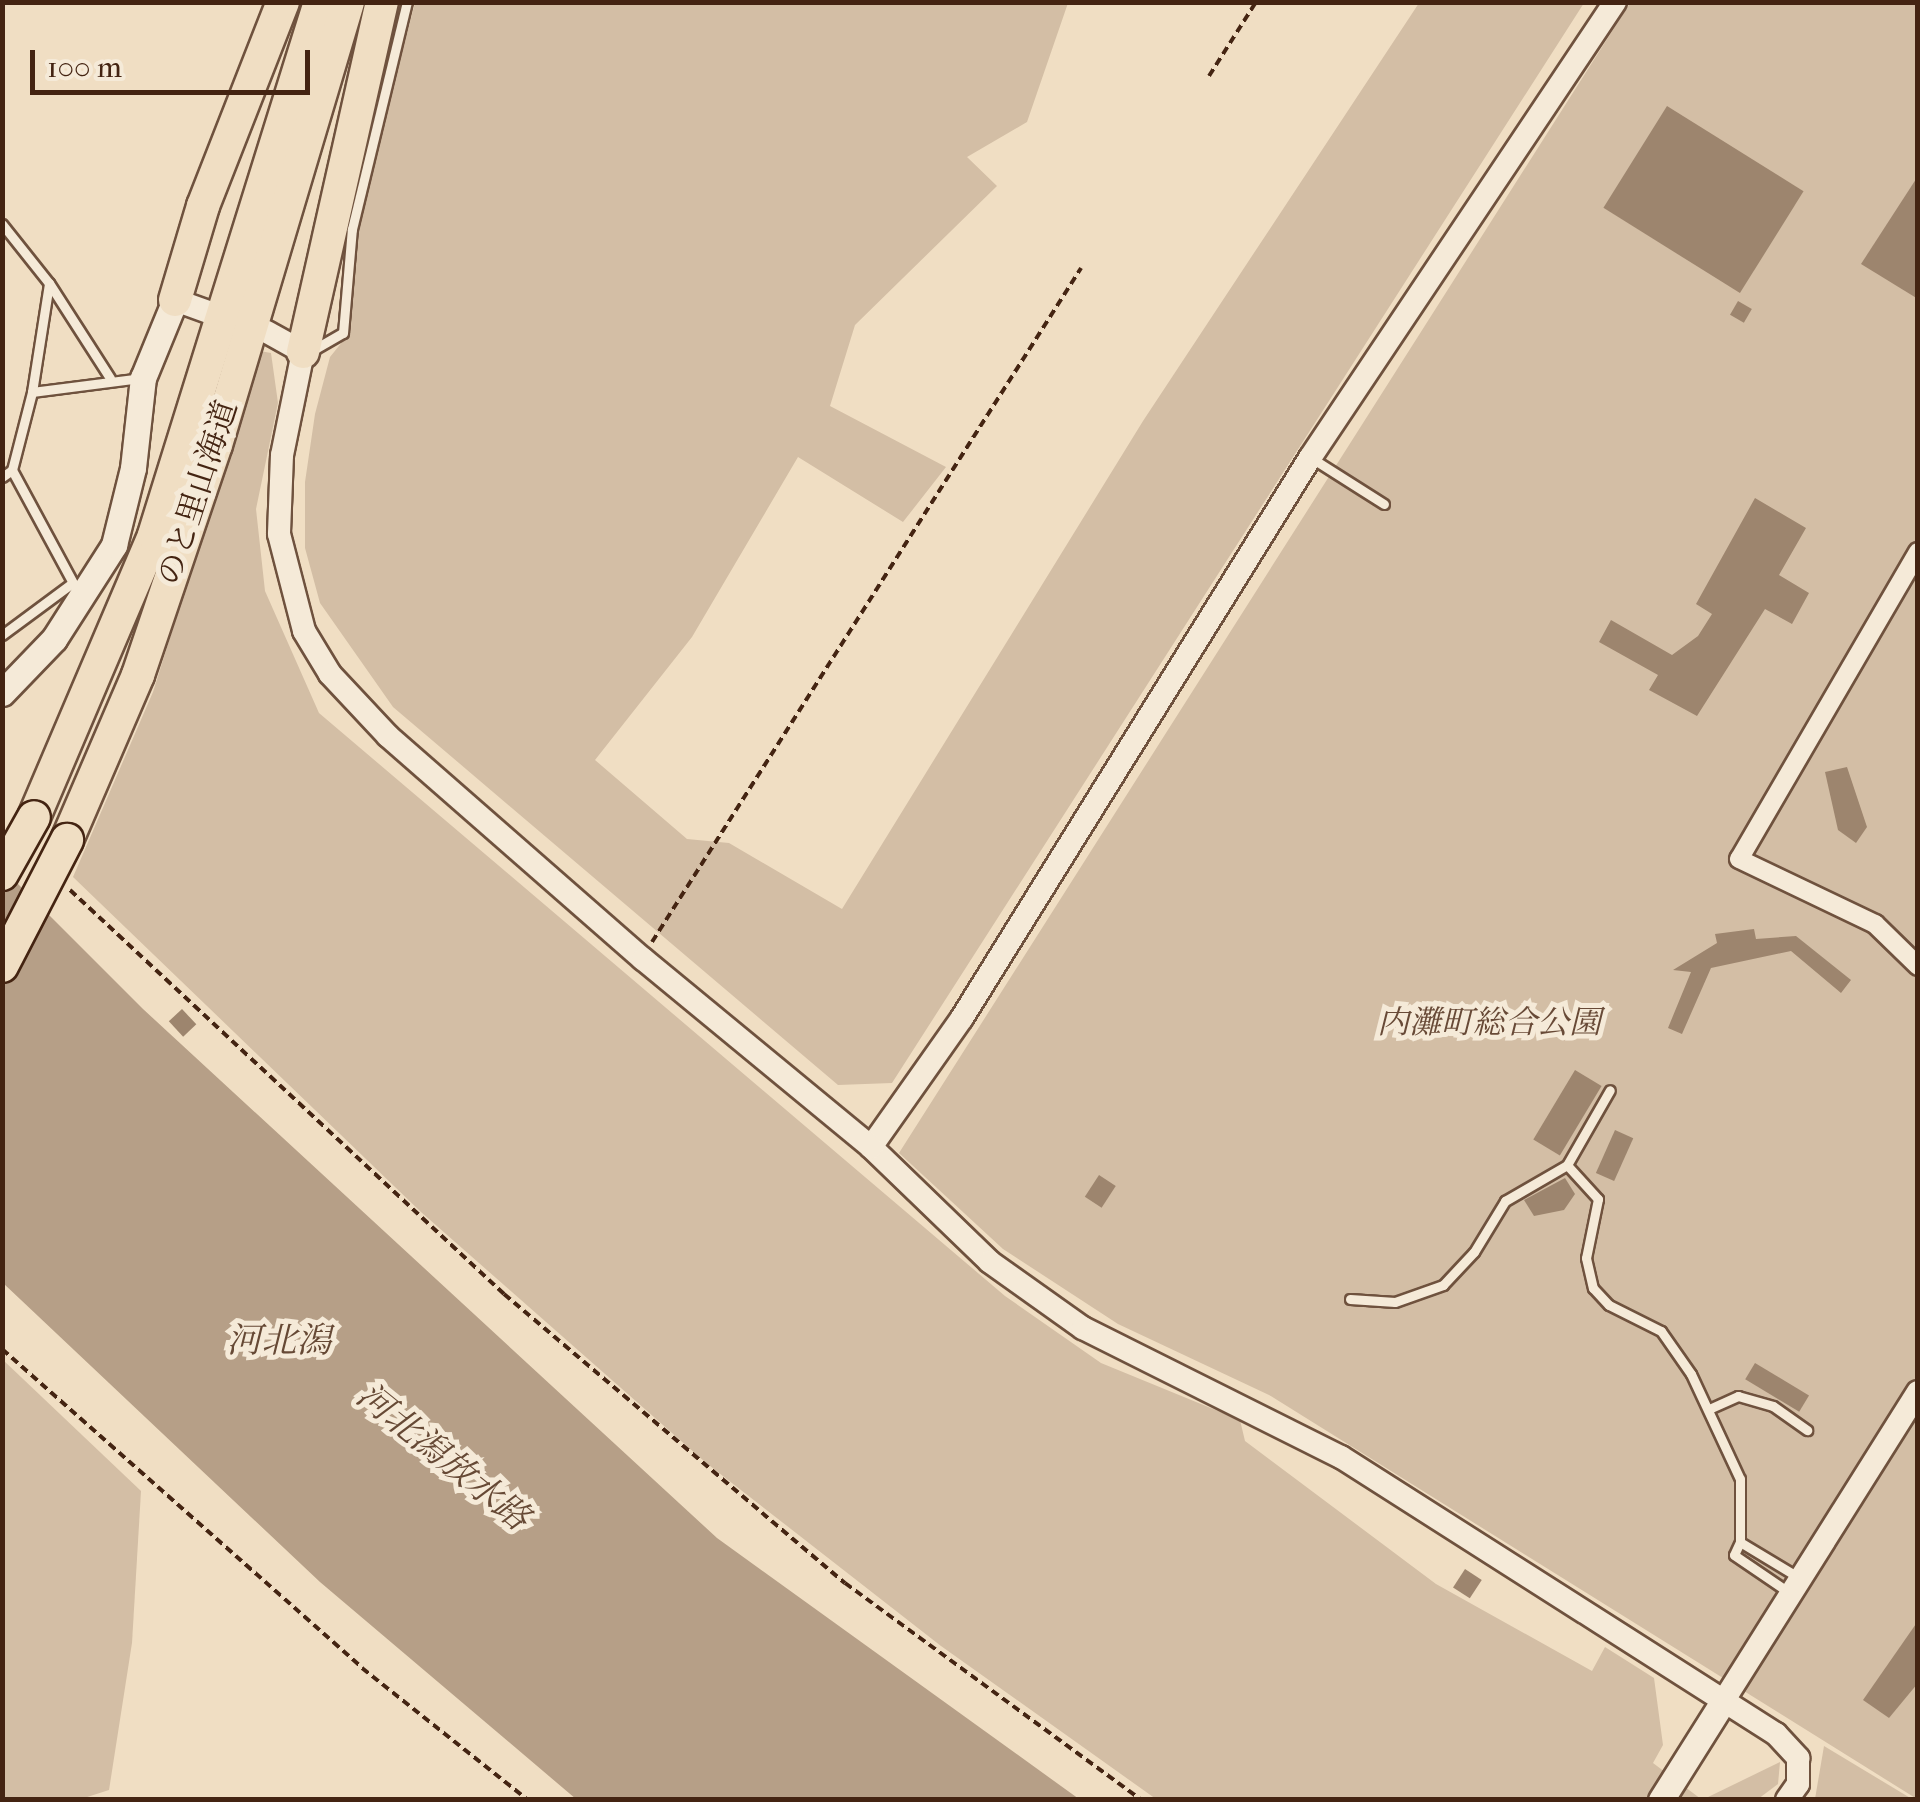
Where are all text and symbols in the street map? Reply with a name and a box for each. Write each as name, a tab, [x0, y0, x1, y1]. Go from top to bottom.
scale bar	[35, 30, 315, 92]
text: 100 m	[47, 50, 122, 85]
street label: のと里山海道	[150, 396, 246, 590]
park label: 内灘町総合公園	[1377, 1004, 1601, 1042]
water label: 河北潟	[227, 1320, 331, 1362]
water label: 河北潟放水路	[348, 1375, 538, 1539]

